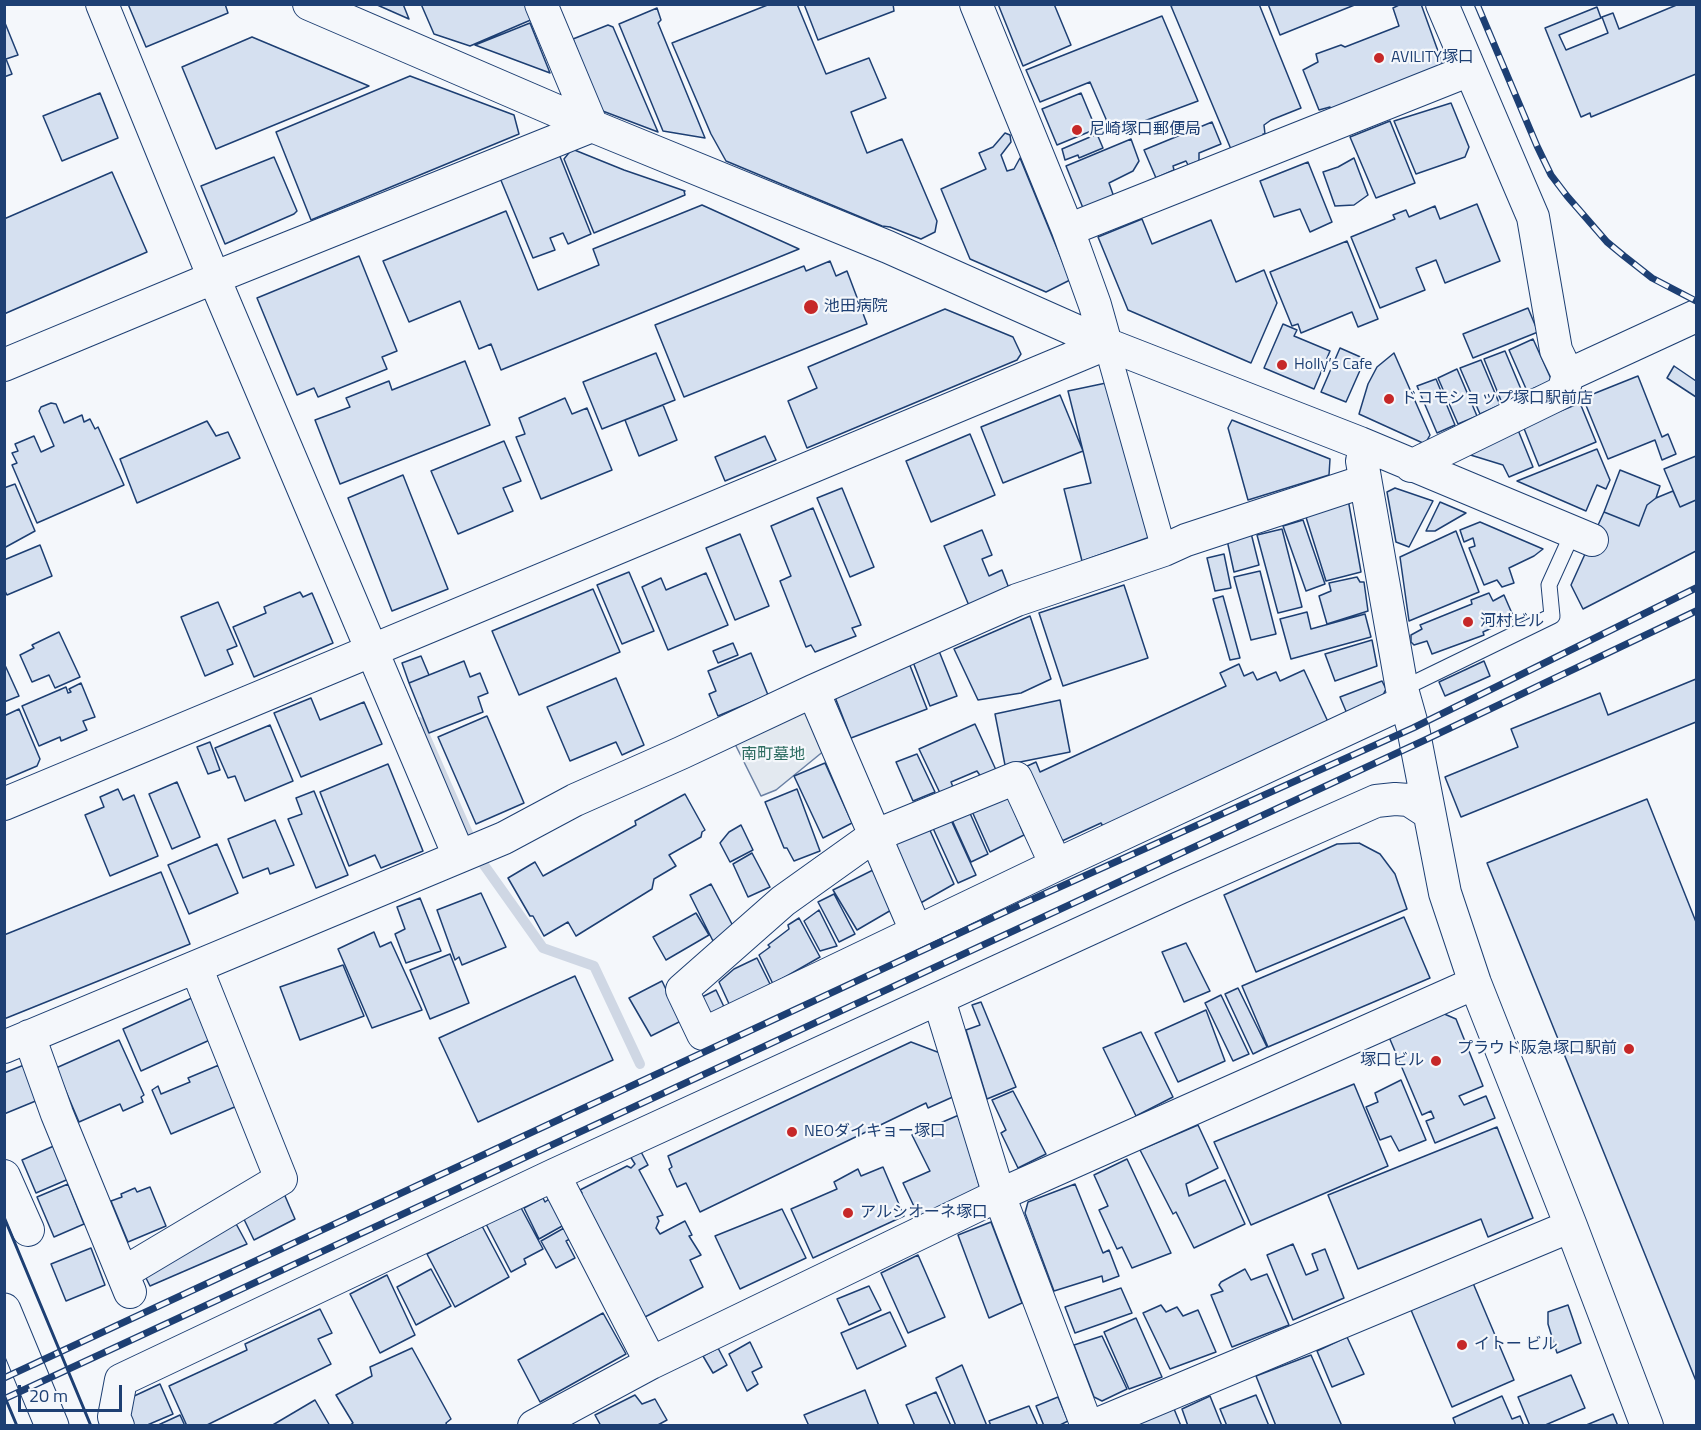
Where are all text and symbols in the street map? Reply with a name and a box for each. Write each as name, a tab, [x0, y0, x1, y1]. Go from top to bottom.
place label: AVILITY塚口	[1391, 48, 1474, 68]
marker: AVILITY塚口	[1372, 51, 1386, 65]
place label: 尼崎塚口郵便局	[1089, 120, 1201, 140]
marker: 尼崎塚口郵便局	[1070, 123, 1084, 137]
place label: 池田病院	[824, 297, 888, 317]
marker: 池田病院	[802, 298, 820, 316]
place label: Holly’s Cafe	[1294, 355, 1372, 375]
marker: Holly’s Cafe	[1275, 358, 1289, 372]
place label: ドコモショップ塚口駅前店	[1401, 389, 1593, 409]
marker: ドコモショップ塚口駅前店	[1382, 392, 1396, 406]
place label: 河村ビル	[1480, 612, 1544, 632]
marker: 河村ビル	[1461, 615, 1475, 629]
park label: 南町墓地	[741, 745, 805, 765]
place label: プラウド阪急塚口駅前	[1457, 1039, 1617, 1059]
marker: プラウド阪急塚口駅前	[1622, 1042, 1636, 1056]
place label: 塚口ビル	[1360, 1051, 1424, 1071]
marker: 塚口ビル	[1429, 1054, 1443, 1068]
place label: NEOダイキョー塚口	[804, 1122, 946, 1142]
marker: NEOダイキョー塚口	[785, 1125, 799, 1139]
place label: アルシオーネ塚口	[860, 1203, 988, 1223]
marker: アルシオーネ塚口	[841, 1206, 855, 1220]
place label: イトー ビル	[1474, 1335, 1558, 1355]
marker: イトー ビル	[1455, 1338, 1469, 1352]
scale bar	[21, 1373, 124, 1411]
text: 20 m	[29, 1382, 68, 1409]

